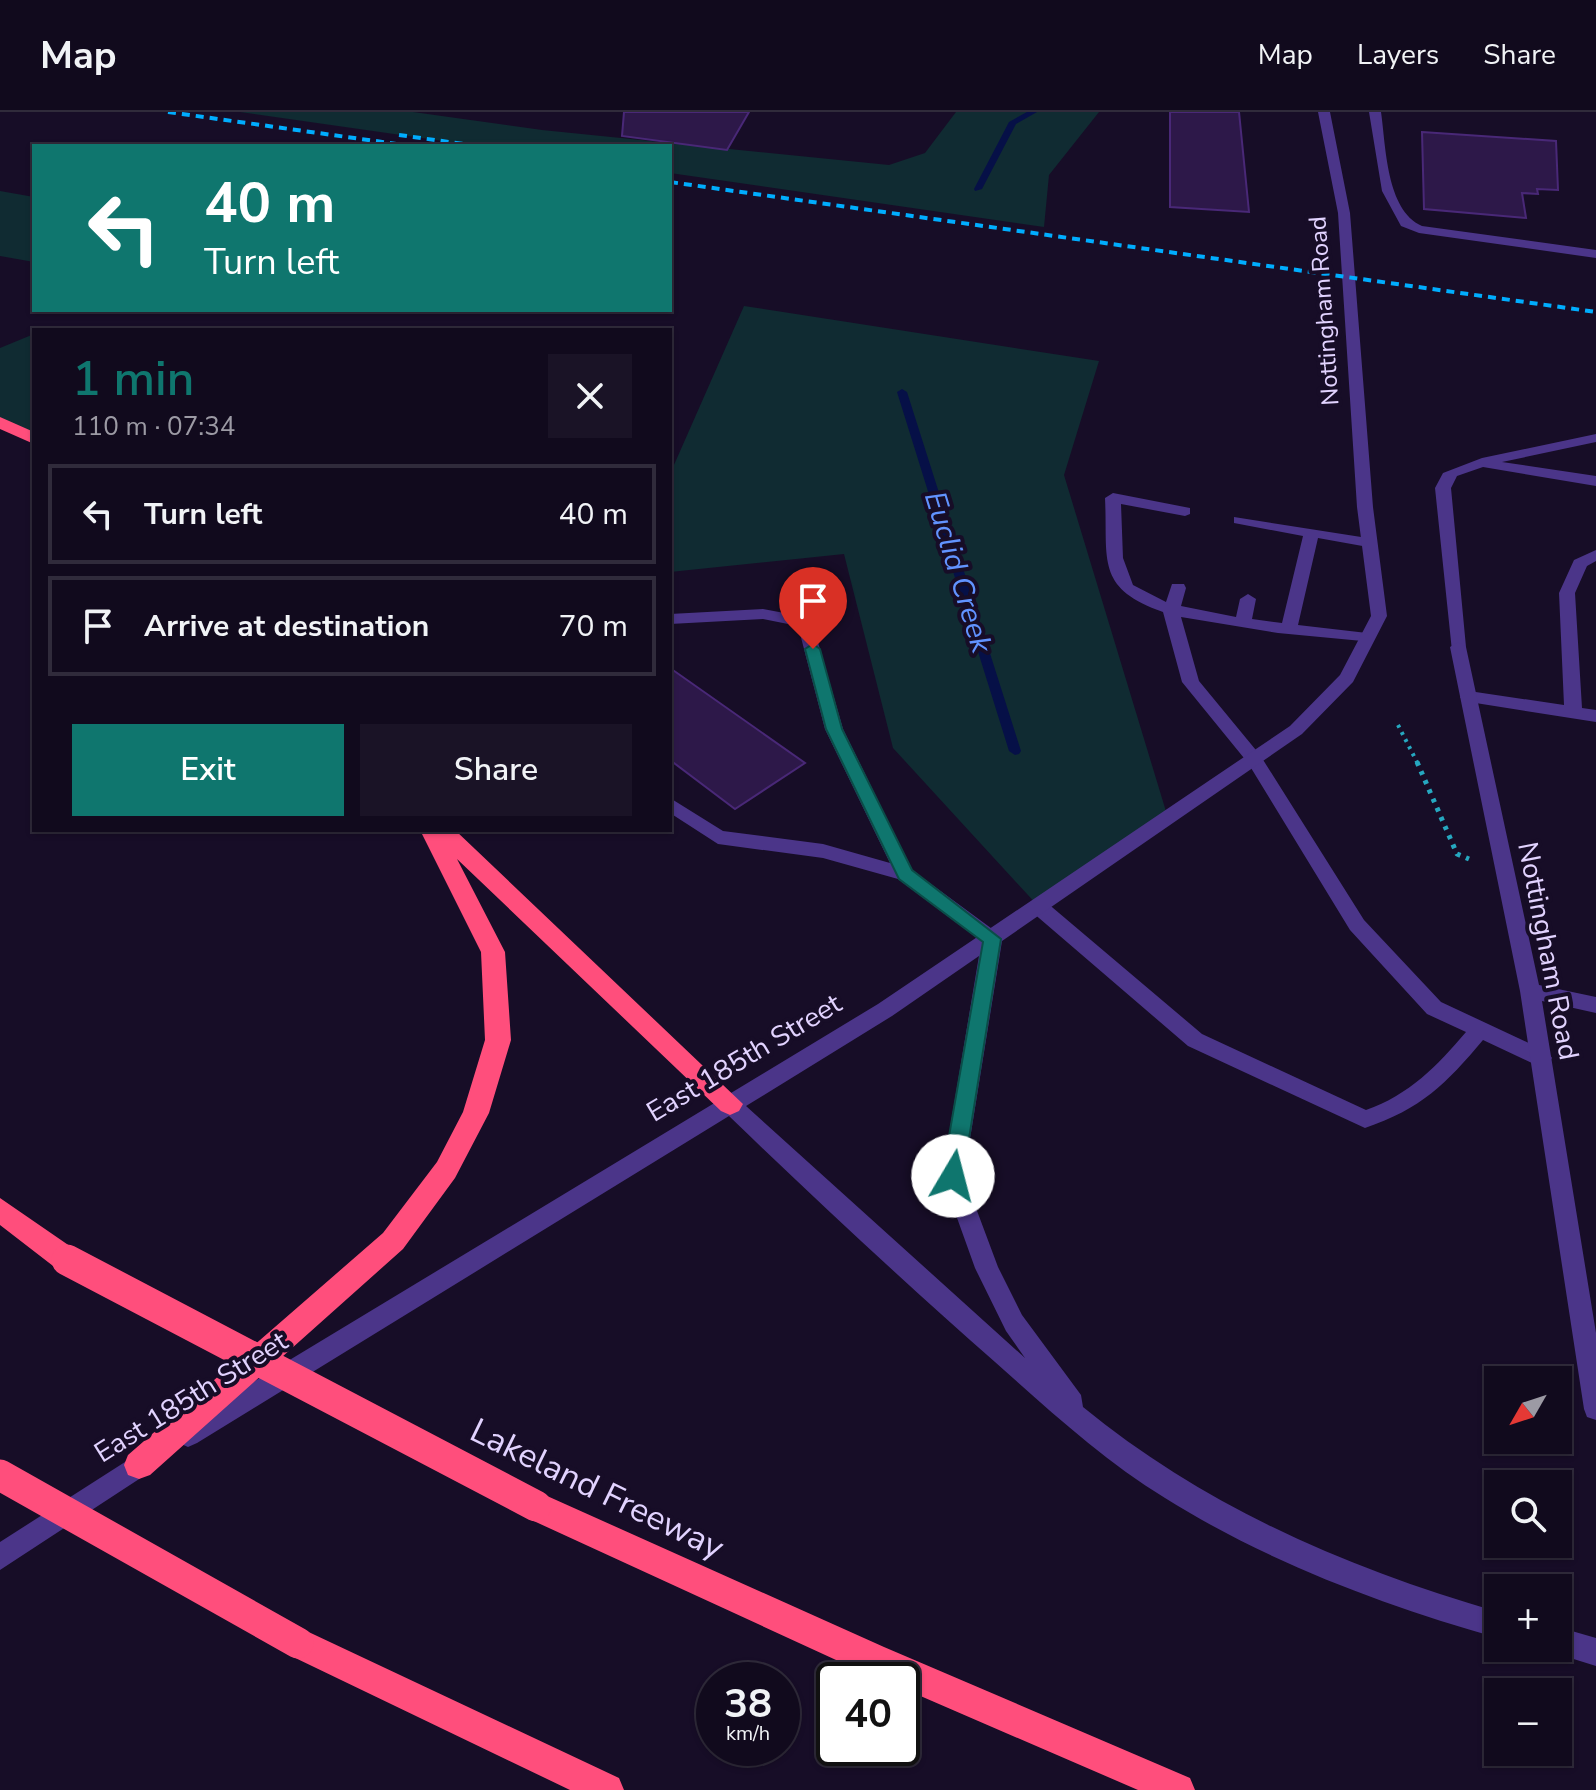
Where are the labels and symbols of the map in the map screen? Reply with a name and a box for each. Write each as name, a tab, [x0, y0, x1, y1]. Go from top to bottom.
street label: Nottingham Road	[1301, 215, 1347, 407]
water label: Euclid Creek	[914, 486, 1002, 659]
pin	[779, 567, 847, 649]
street label: Nottingham Road	[1508, 839, 1588, 1063]
street label: East 185th Street	[640, 985, 849, 1131]
position arrow	[911, 1134, 995, 1218]
street label: East 185th Street	[87, 1322, 295, 1472]
north arrow	[1484, 1366, 1572, 1454]
street label: Lakeland Freeway	[462, 1408, 732, 1571]
speed limit sign: 40	[816, 1662, 920, 1766]

